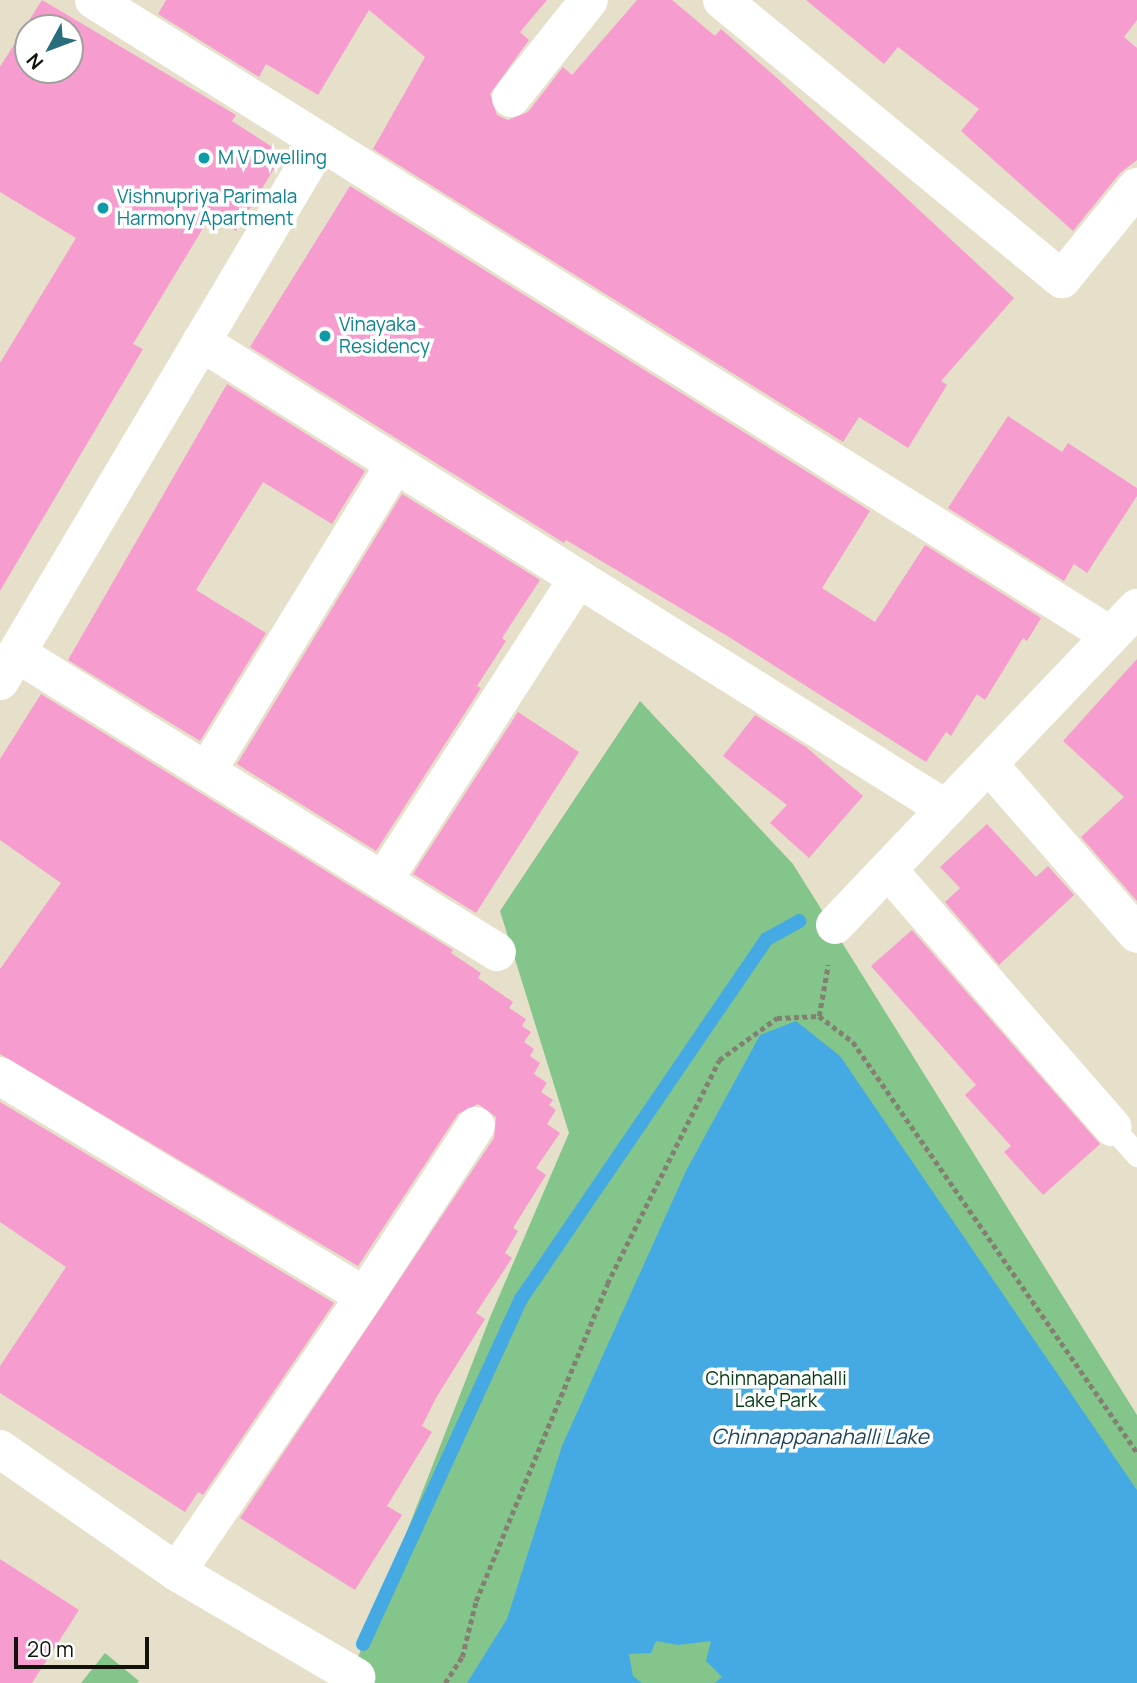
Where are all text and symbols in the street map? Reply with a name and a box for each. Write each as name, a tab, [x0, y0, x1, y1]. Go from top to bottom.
north arrow	[14, 14, 84, 84]
text: N	[20, 48, 49, 75]
place label: M V Dwelling	[218, 147, 327, 169]
marker: M V Dwelling	[196, 150, 212, 166]
place label: Vishnupriya Parimala Harmony Apartment	[117, 186, 297, 230]
marker: Vishnupriya Parimala Harmony Apartment	[95, 200, 111, 216]
place label: Vinayaka Residency	[339, 314, 430, 358]
marker: Vinayaka Residency	[317, 328, 333, 344]
park label: Chinnapanahalli Lake Park	[705, 1368, 847, 1412]
water label: Chinnappanahalli Lake	[711, 1423, 929, 1449]
scale bar	[18, 1624, 152, 1668]
text: 20 m	[27, 1635, 74, 1663]

